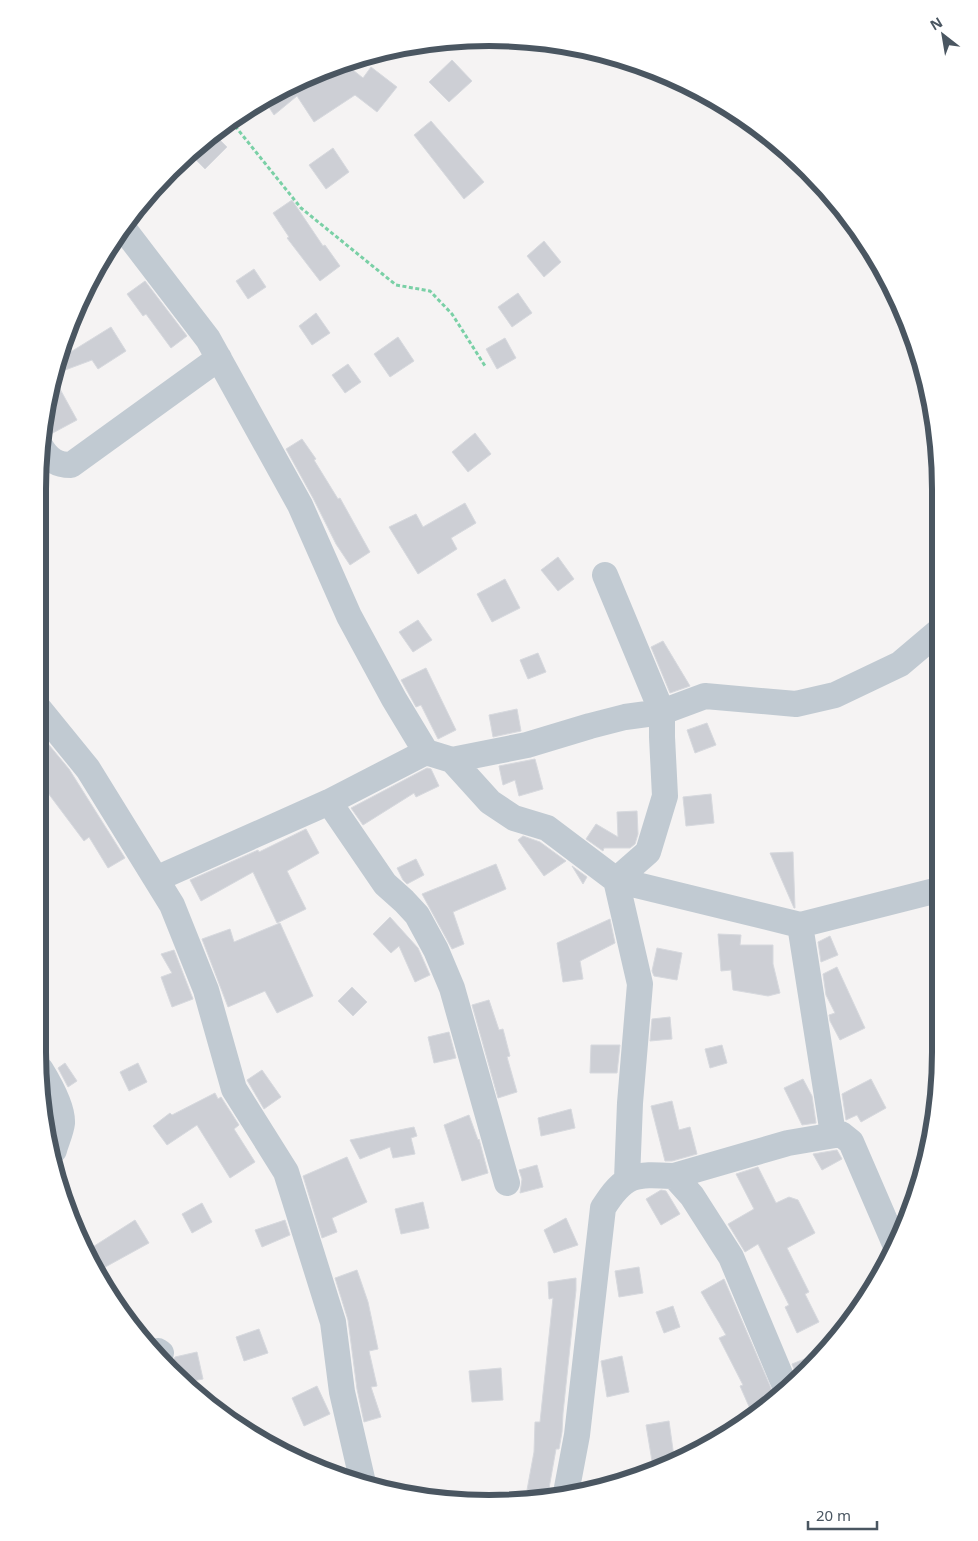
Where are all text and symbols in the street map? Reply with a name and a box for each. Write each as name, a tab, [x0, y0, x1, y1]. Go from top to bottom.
north arrow	[918, 10, 968, 60]
text: N	[926, 12, 946, 35]
scale bar	[808, 1498, 877, 1530]
text: 20 m	[816, 1505, 851, 1525]

